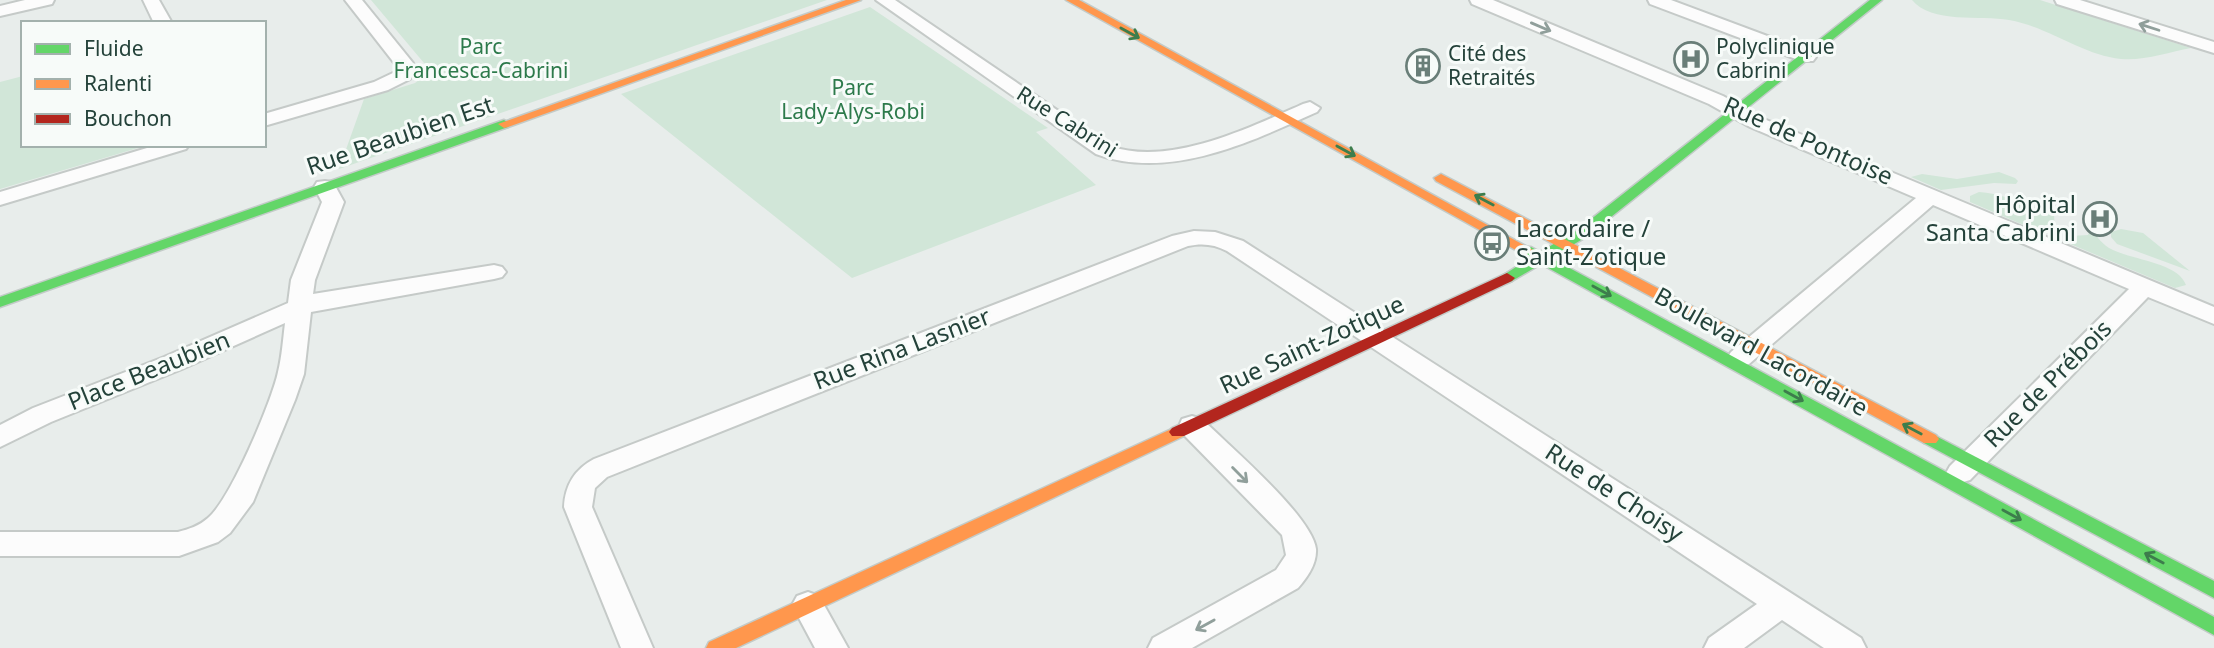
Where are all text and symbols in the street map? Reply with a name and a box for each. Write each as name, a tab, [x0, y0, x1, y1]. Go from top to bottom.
one-way arrow	[2138, 20, 2160, 33]
legend	[21, 21, 266, 147]
one-way arrow	[1530, 21, 1552, 34]
one-way arrow	[1120, 26, 1140, 40]
park label: Parc Francesca-Cabrini	[394, 32, 568, 84]
place label: Polyclinique Cabrini	[1716, 32, 1835, 84]
text: Fluide	[84, 34, 143, 62]
place label: Cité des Retraités	[1448, 39, 1535, 91]
hospital icon: Polyclinique Cabrini	[1672, 40, 1710, 78]
building icon: Cité des Retraités	[1404, 47, 1442, 85]
text: Ralenti	[84, 69, 152, 97]
park label: Parc Lady-Alys-Robi	[781, 73, 925, 125]
street label: Rue Cabrini	[1012, 79, 1123, 163]
street label: Rue Beaubien Est	[301, 87, 498, 182]
street label: Rue de Pontoise	[1719, 87, 1899, 192]
text: Bouchon	[84, 104, 172, 132]
one-way arrow	[1335, 145, 1356, 158]
place label: Hôpital Santa Cabrini	[1926, 187, 2076, 248]
one-way arrow	[1474, 193, 1494, 207]
hospital icon: Hôpital Santa Cabrini	[2081, 200, 2119, 238]
place label: Lacordaire / Saint-Zotique	[1516, 211, 1666, 272]
bus stop icon: Lacordaire / Saint-Zotique	[1473, 224, 1511, 262]
street label: Boulevard Lacordaire	[1649, 278, 1874, 423]
one-way arrow	[1591, 285, 1612, 298]
street label: Rue Saint-Zotique	[1214, 286, 1409, 401]
street label: Rue Rina Lasnier	[808, 299, 995, 397]
street label: Rue de Prébois	[1976, 312, 2118, 454]
street label: Place Beaubien	[62, 322, 234, 417]
one-way arrow	[1783, 390, 1804, 403]
one-way arrow	[1902, 421, 1923, 435]
street label: Rue de Choisy	[1539, 435, 1691, 549]
one-way arrow	[1231, 466, 1248, 483]
one-way arrow	[2001, 509, 2022, 522]
one-way arrow	[2144, 550, 2165, 564]
one-way arrow	[1195, 619, 1216, 632]

